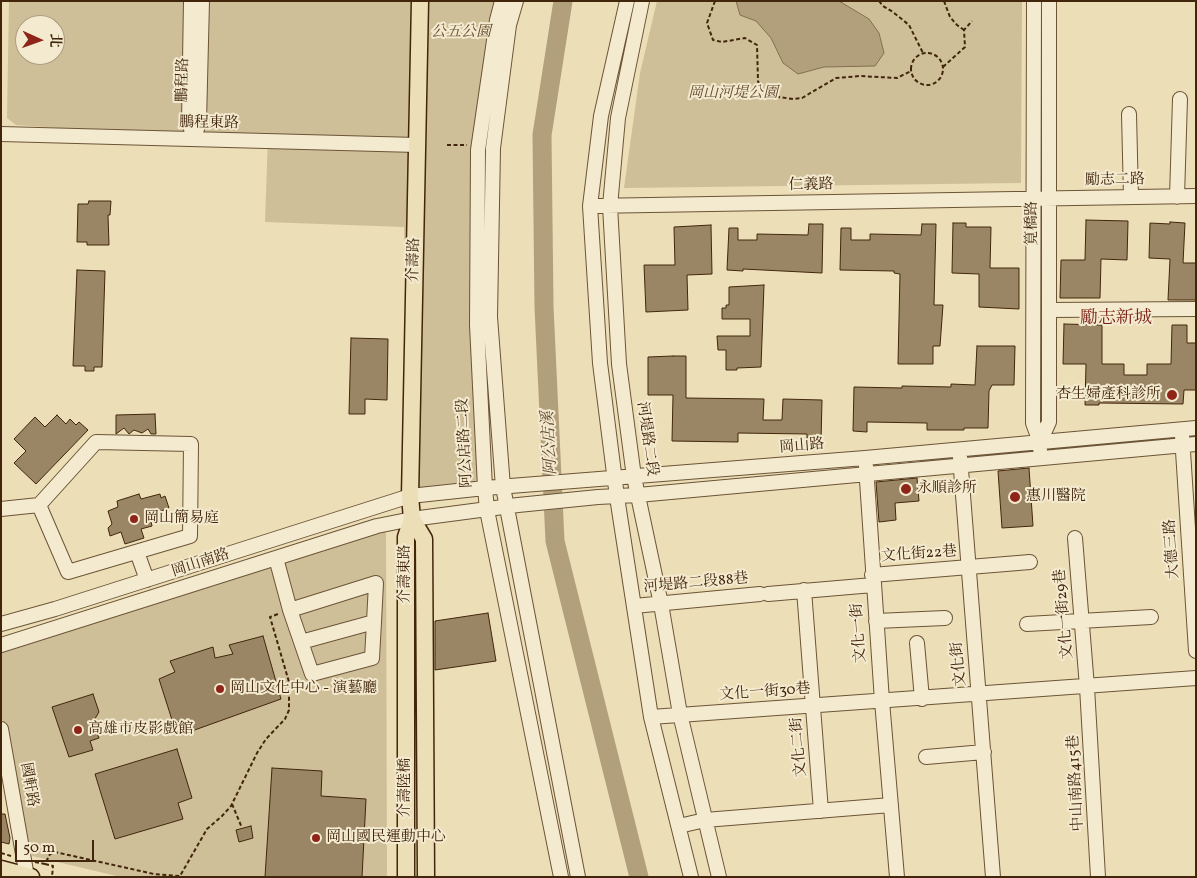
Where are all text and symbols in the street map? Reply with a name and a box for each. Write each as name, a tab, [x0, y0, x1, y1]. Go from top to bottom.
north arrow	[15, 15, 65, 65]
park label: 公五公園	[431, 24, 491, 42]
text: 北	[45, 33, 64, 48]
street label: 鵬程路	[175, 57, 193, 103]
park label: 岡山河堤公園	[688, 85, 778, 103]
street label: 鵬程東路	[179, 114, 239, 134]
street label: 勵志二路	[1085, 171, 1145, 191]
street label: 仁義路	[788, 177, 834, 195]
street label: 筧橋路	[1024, 201, 1042, 245]
street label: 介壽路	[406, 237, 424, 283]
district label: 勵志新城	[1080, 309, 1152, 331]
place label: 杏生婦產科診所	[1056, 386, 1161, 404]
marker: 杏生婦產科診所	[1165, 388, 1179, 402]
street label: 阿公店路二段	[455, 398, 477, 488]
street label: 河堤路二段	[632, 401, 660, 477]
water label: 阿公店溪	[540, 411, 562, 475]
street label: 岡山路	[779, 436, 825, 458]
place label: 永順診所	[917, 480, 977, 498]
marker: 永順診所	[899, 482, 913, 496]
place label: 惠川醫院	[1026, 488, 1086, 506]
marker: 惠川醫院	[1008, 490, 1022, 504]
place label: 岡山簡易庭	[144, 510, 219, 528]
marker: 岡山簡易庭	[128, 513, 140, 525]
street label: 大德三路	[1162, 518, 1184, 580]
street label: 文化街22巷	[880, 543, 958, 567]
street label: 介壽東路	[397, 544, 415, 604]
street label: 岡山南路	[170, 546, 232, 582]
street label: 文化一街29巷	[1052, 568, 1078, 660]
street label: 河堤路二段88巷	[643, 570, 749, 598]
street label: 文化一街	[849, 602, 871, 664]
street label: 文化街	[949, 641, 971, 687]
place label: 岡山文化中心 - 演藝廳	[230, 680, 377, 698]
street label: 文化一街30巷	[719, 681, 811, 705]
marker: 岡山文化中心 - 演藝廳	[214, 683, 226, 695]
street label: 文化二街	[788, 716, 812, 778]
place label: 高雄市皮影戲館	[88, 721, 193, 739]
marker: 高雄市皮影戲館	[72, 724, 84, 736]
street label: 中山南路415巷	[1065, 734, 1089, 832]
street label: 介壽陸橋	[397, 758, 415, 818]
street label: 國軒路	[15, 761, 41, 809]
place label: 岡山國民運動中心	[326, 829, 446, 847]
scale bar	[18, 830, 96, 862]
marker: 岡山國民運動中心	[310, 832, 322, 844]
text: 50 m	[23, 838, 55, 859]

